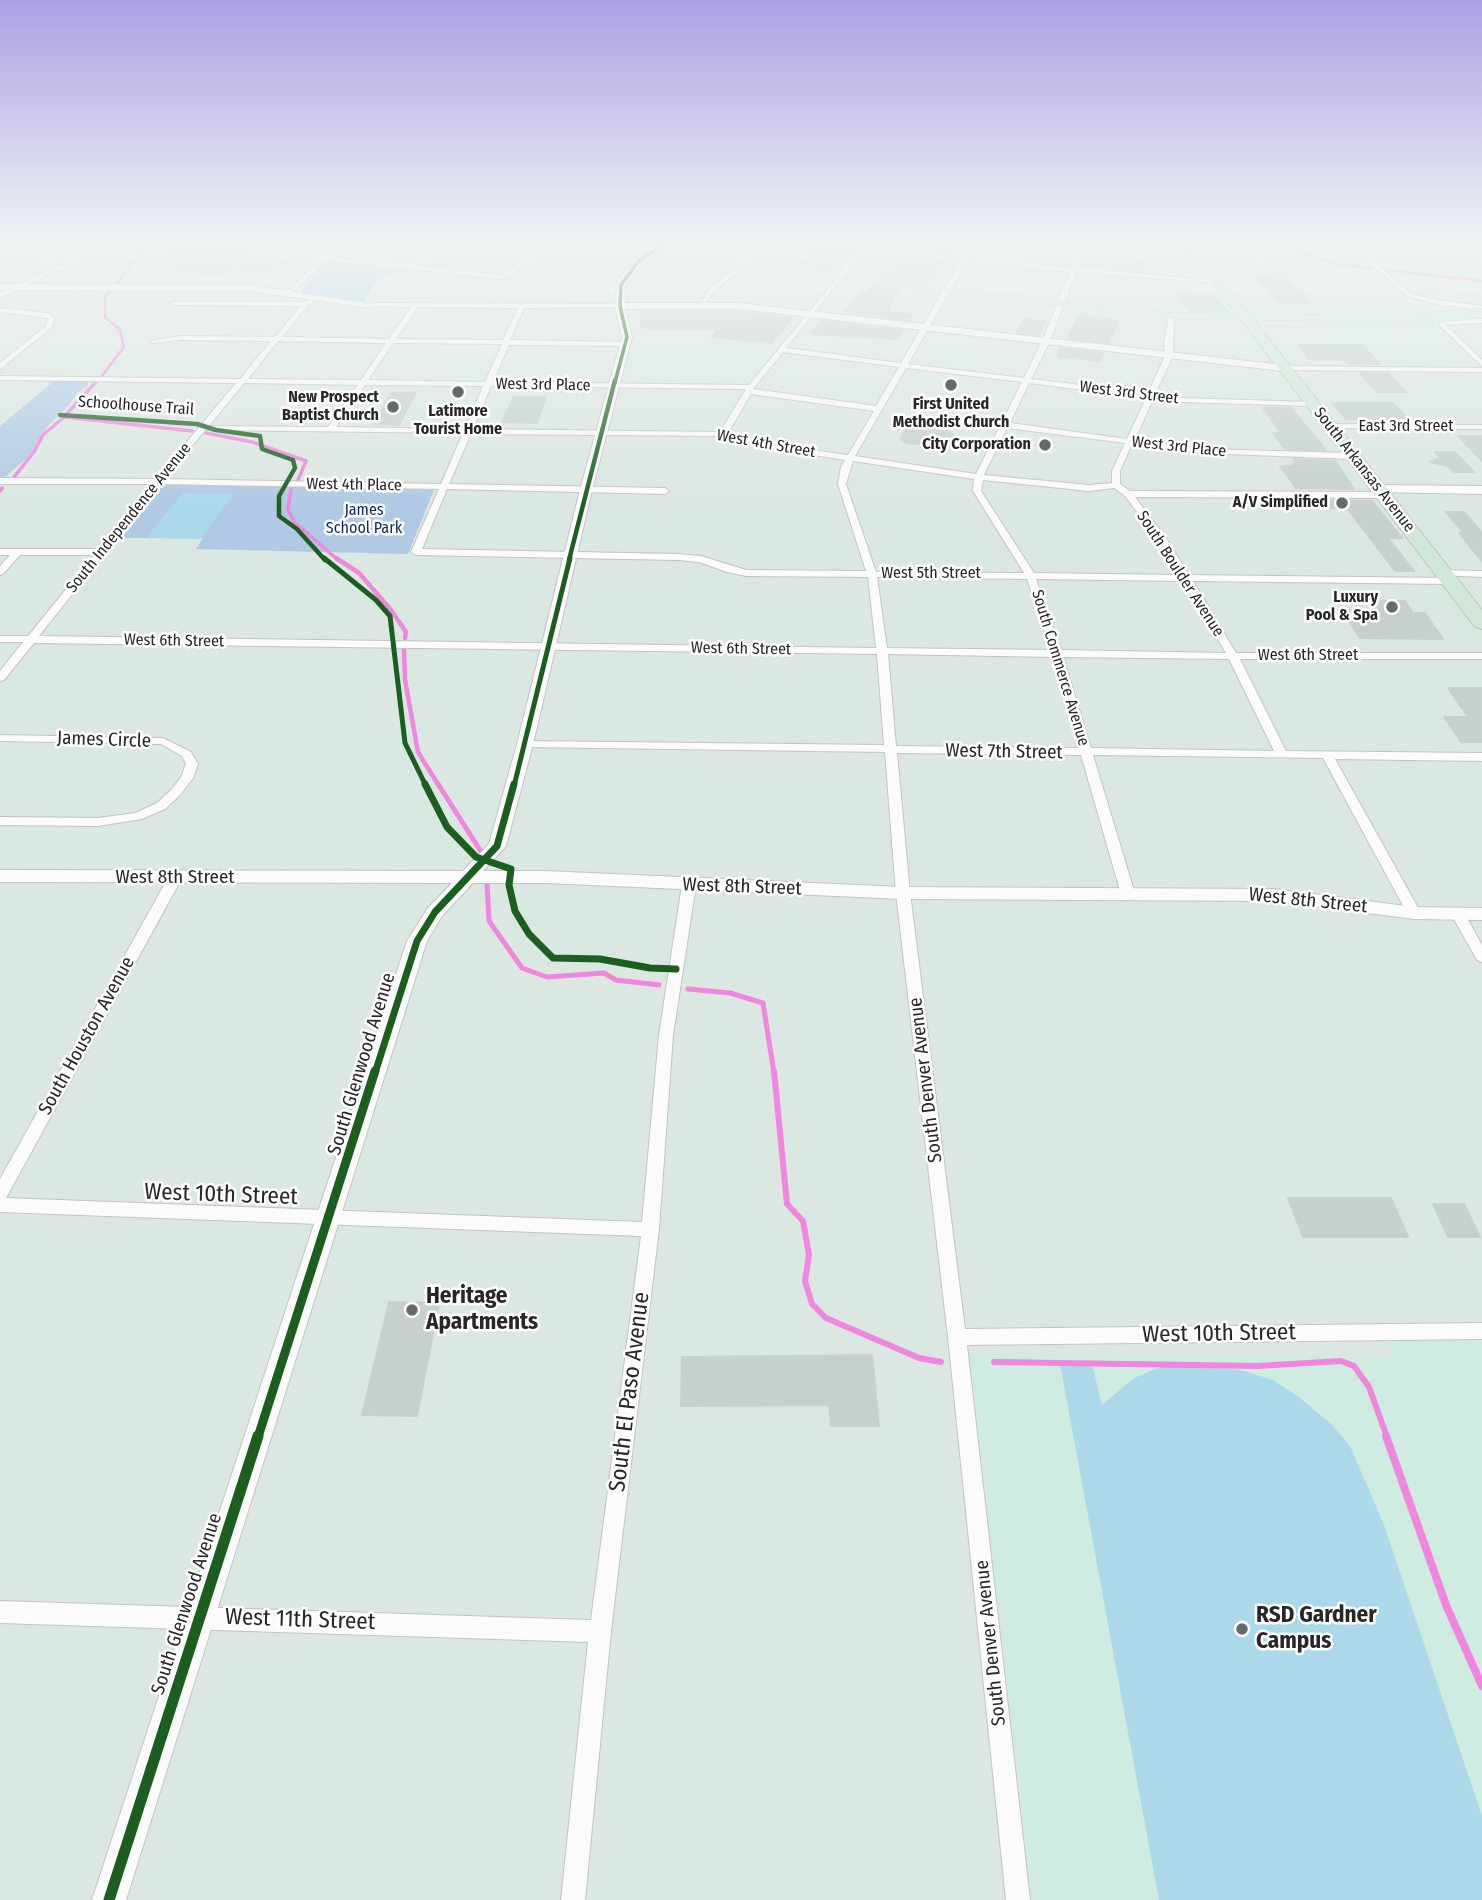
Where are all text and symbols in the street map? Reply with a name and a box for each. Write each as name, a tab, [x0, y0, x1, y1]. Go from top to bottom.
street label: West 3rd Place	[495, 375, 591, 395]
marker: First United Methodist Church	[943, 377, 959, 393]
street label: West 3rd Street	[1078, 377, 1180, 409]
marker: Latimore Tourist Home	[450, 384, 466, 400]
place label: New Prospect Baptist Church	[282, 388, 379, 426]
street label: Schoolhouse Trail	[77, 392, 195, 420]
place label: First United Methodist Church	[893, 395, 1009, 433]
marker: New Prospect Baptist Church	[385, 399, 401, 415]
place label: Latimore Tourist Home	[414, 402, 502, 440]
street label: South Arkansas Avenue	[1309, 404, 1419, 536]
street label: East 3rd Street	[1359, 417, 1453, 437]
street label: West 4th Street	[715, 426, 817, 462]
street label: West 3rd Place	[1131, 432, 1227, 462]
place label: City Corporation	[922, 435, 1031, 455]
marker: City Corporation	[1037, 437, 1053, 453]
street label: South Independence Avenue	[63, 439, 195, 597]
street label: West 4th Place	[306, 475, 402, 495]
place label: A/V Simplified	[1233, 493, 1328, 513]
marker: A/V Simplified	[1334, 495, 1350, 511]
park label: James School Park	[326, 501, 402, 539]
street label: South Boulder Avenue	[1132, 508, 1228, 640]
street label: West 5th Street	[881, 564, 981, 584]
street label: South Commerce Avenue	[1027, 588, 1093, 748]
place label: Luxury Pool & Spa	[1306, 588, 1378, 626]
marker: Luxury Pool & Spa	[1384, 599, 1400, 615]
street label: West 6th Street	[124, 631, 224, 651]
street label: West 6th Street	[691, 639, 791, 659]
street label: West 6th Street	[1258, 646, 1358, 666]
street label: James Circle	[57, 727, 151, 753]
street label: West 7th Street	[945, 740, 1063, 764]
street label: West 8th Street	[115, 867, 235, 889]
street label: West 8th Street	[682, 874, 802, 900]
street label: West 8th Street	[1248, 883, 1368, 919]
street label: South Houston Avenue	[34, 953, 140, 1119]
street label: South Glenwood Avenue	[323, 970, 401, 1158]
street label: South Denver Avenue	[905, 996, 947, 1164]
street label: West 10th Street	[144, 1179, 298, 1211]
place label: Heritage Apartments	[426, 1283, 538, 1337]
street label: South El Paso Avenue	[604, 1291, 656, 1493]
marker: Heritage Apartments	[404, 1302, 420, 1318]
street label: West 10th Street	[1142, 1319, 1296, 1349]
street label: South Glenwood Avenue	[147, 1510, 227, 1698]
street label: South Denver Avenue	[971, 1559, 1011, 1727]
place label: RSD Gardner Campus	[1256, 1602, 1377, 1656]
street label: West 11th Street	[224, 1604, 376, 1636]
marker: RSD Gardner Campus	[1234, 1621, 1250, 1637]

